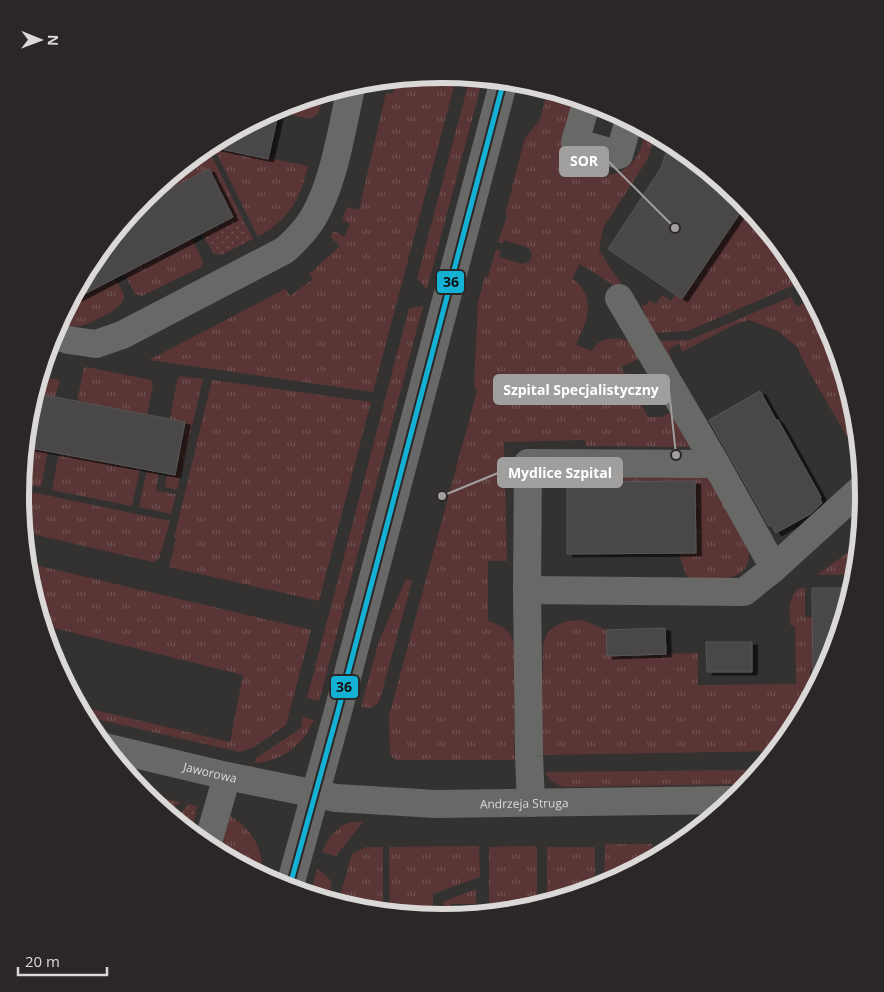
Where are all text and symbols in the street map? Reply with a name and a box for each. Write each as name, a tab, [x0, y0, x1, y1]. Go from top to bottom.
north arrow	[15, 15, 65, 65]
text: N	[44, 34, 63, 46]
callout: SOR	[560, 147, 608, 176]
text: SOR	[570, 151, 599, 170]
line badge: 36	[436, 270, 465, 294]
text: 36	[443, 272, 459, 291]
callout: Szpital Specjalistyczny	[494, 375, 669, 404]
text: Szpital Specjalistyczny	[503, 380, 659, 399]
callout: Mydlice Szpital	[498, 458, 622, 487]
text: Mydlice Szpital	[508, 463, 612, 482]
line badge: 36	[330, 675, 359, 699]
text: 36	[336, 677, 352, 696]
street label: Jaworowa	[181, 757, 238, 786]
street label: Andrzeja Struga	[480, 794, 569, 812]
scale bar	[18, 944, 106, 976]
text: 20 m	[25, 951, 60, 971]

